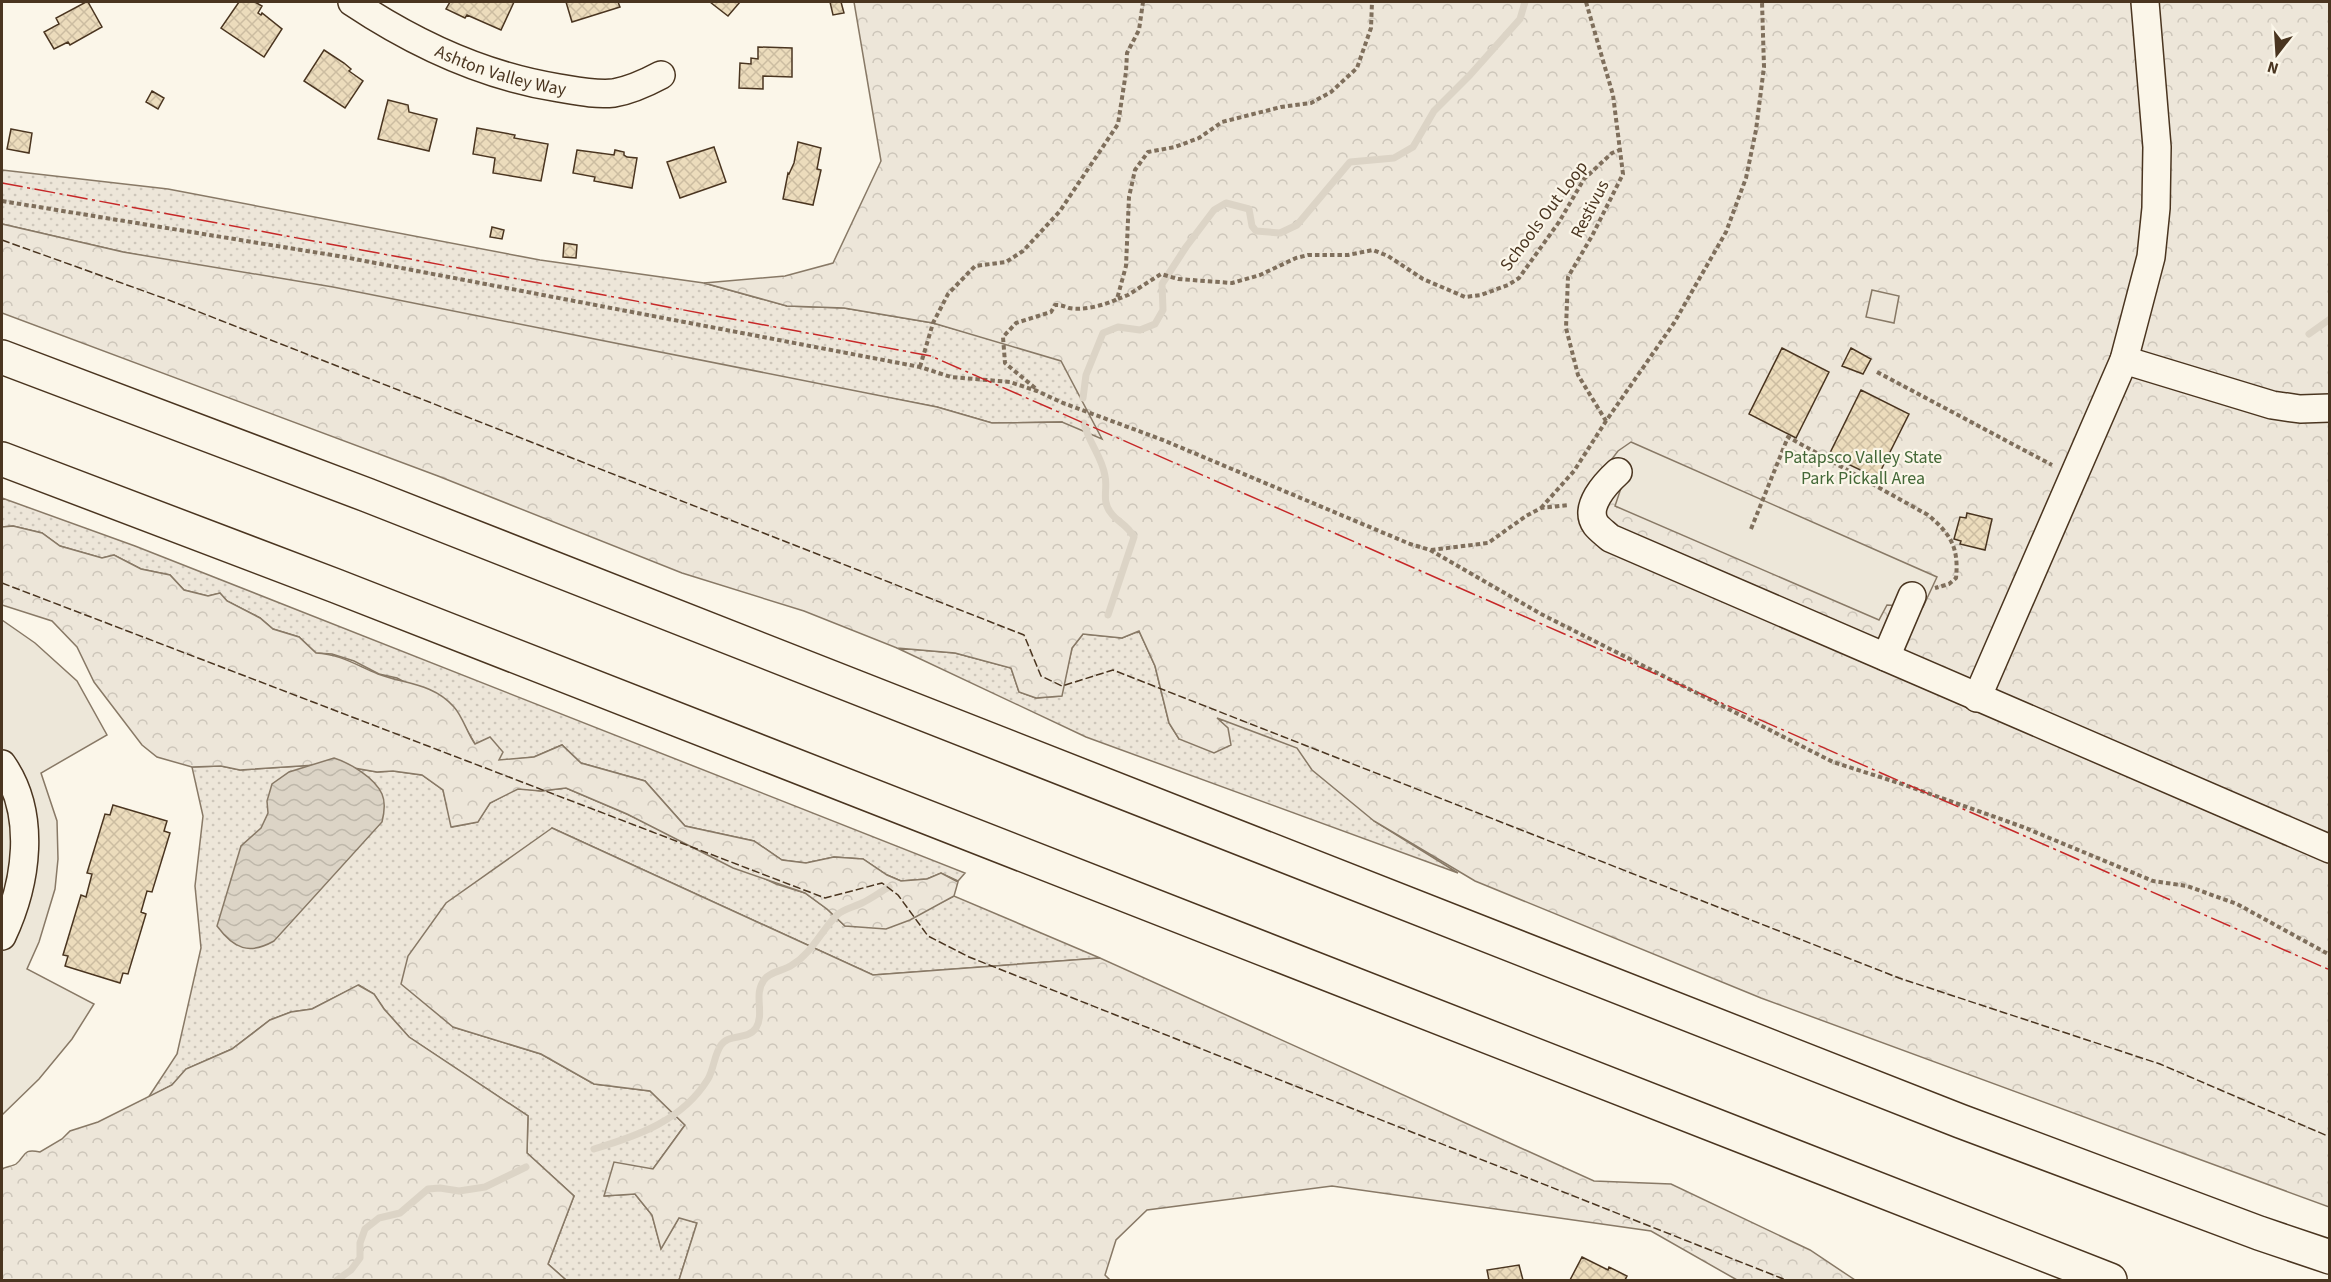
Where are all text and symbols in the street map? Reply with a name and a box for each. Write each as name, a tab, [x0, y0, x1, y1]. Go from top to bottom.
north arrow	[2247, 24, 2307, 84]
street label: Ashton Valley Way	[431, 38, 569, 102]
text: N	[2265, 55, 2281, 79]
street label: Schools Out Loop	[1494, 156, 1594, 276]
street label: Restivus	[1565, 176, 1615, 242]
park label: Patapsco Valley State Park Pickall Area	[1784, 445, 1942, 491]

